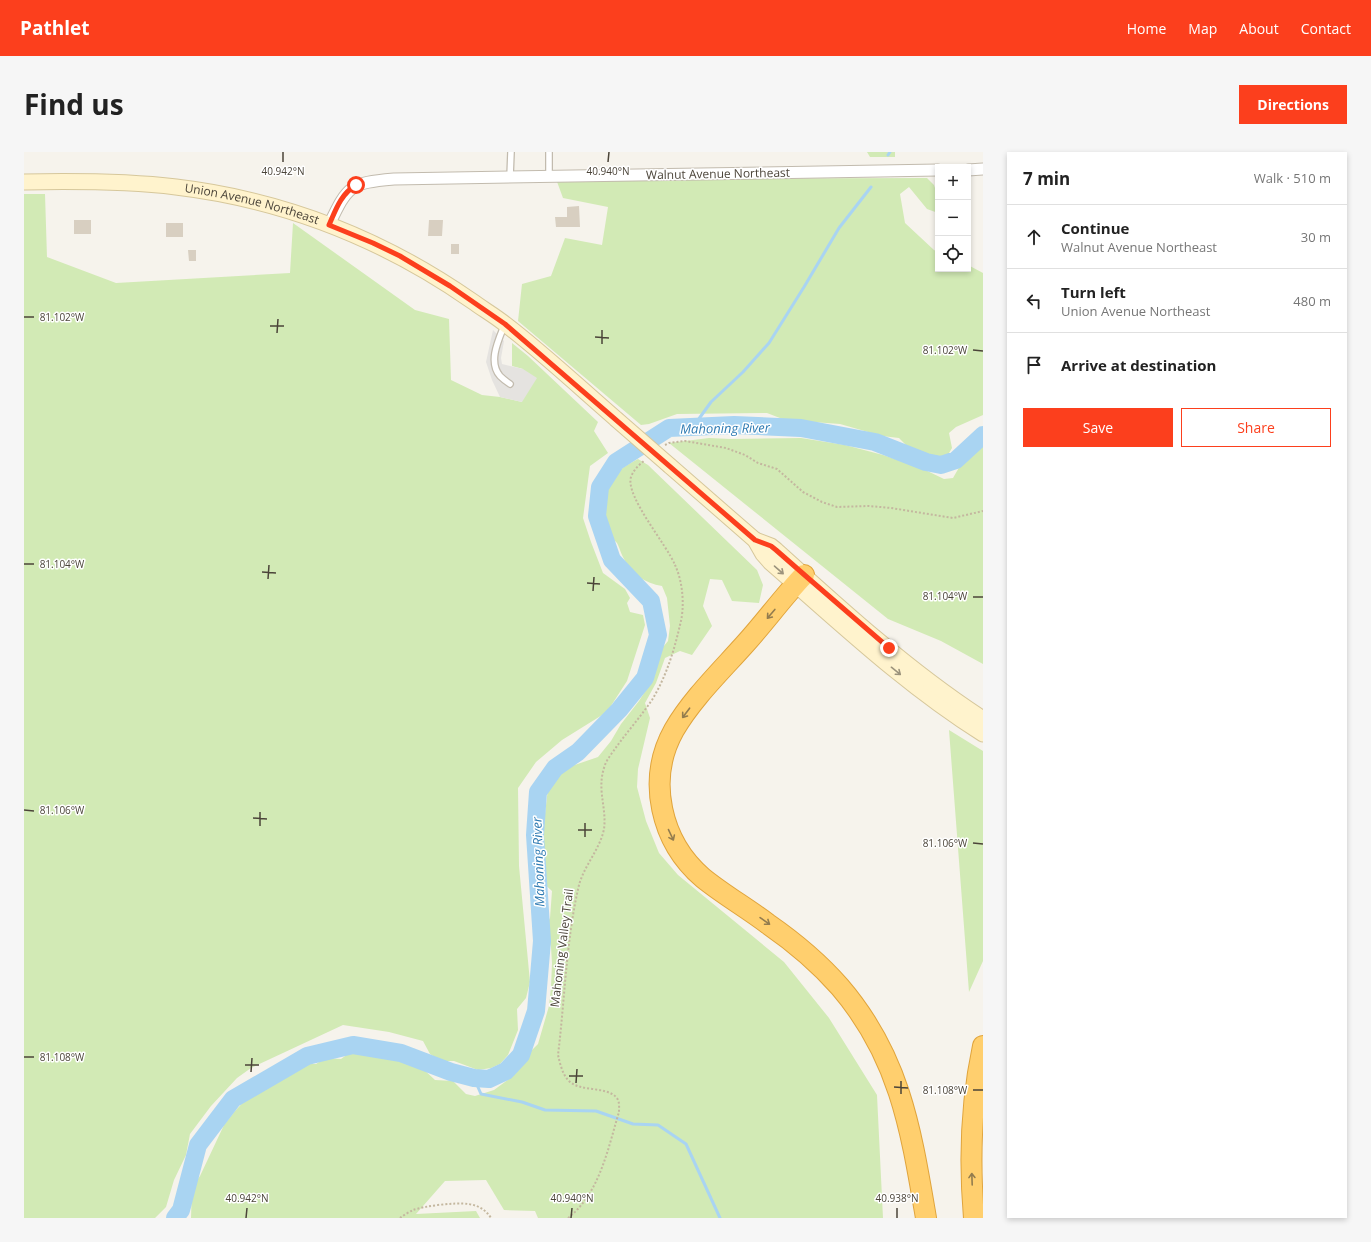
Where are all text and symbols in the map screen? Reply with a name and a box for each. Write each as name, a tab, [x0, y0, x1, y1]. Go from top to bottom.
text: Pathlet	[20, 15, 89, 41]
text: Home	[1127, 19, 1166, 38]
text: Map	[1188, 19, 1217, 38]
text: About	[1239, 19, 1279, 38]
text: Contact	[1301, 19, 1351, 38]
text: Find us	[24, 85, 124, 123]
button: Directions	[1239, 85, 1347, 124]
text: 40.942°N	[261, 164, 305, 178]
text: 40.940°N	[586, 164, 630, 178]
street label: Walnut Avenue Northeast	[646, 164, 790, 183]
map controls	[935, 164, 971, 272]
button: +	[935, 164, 971, 200]
text: 7 min	[1023, 167, 1070, 190]
text: Walk · 510 m	[1254, 169, 1331, 187]
route start	[347, 176, 365, 194]
street label: Union Avenue Northeast	[184, 179, 322, 228]
button: −	[935, 200, 971, 236]
text: Continue	[1061, 218, 1129, 238]
icon: ahead	[1023, 226, 1045, 248]
text: 30 m	[1301, 228, 1331, 246]
button: locate	[935, 236, 971, 272]
text: Walnut Avenue Northeast	[1061, 238, 1217, 256]
text: Turn left	[1061, 282, 1126, 302]
icon: left	[1023, 290, 1045, 312]
text: 480 m	[1293, 292, 1331, 310]
text: Union Avenue Northeast	[1061, 302, 1210, 320]
text: 81.102°W	[40, 310, 85, 324]
text: 81.102°W	[923, 343, 968, 357]
icon: arrive	[1023, 354, 1045, 376]
text: Arrive at destination	[1061, 355, 1216, 375]
button: Save	[1023, 408, 1173, 447]
button: Share	[1181, 408, 1331, 447]
water label: Mahoning River	[680, 418, 771, 438]
text: 81.104°W	[40, 557, 85, 571]
one-way arrow	[774, 565, 784, 574]
text: 81.104°W	[923, 589, 968, 603]
one-way arrow	[767, 609, 776, 620]
route end	[880, 639, 898, 657]
one-way arrow	[891, 666, 902, 675]
one-way arrow	[682, 707, 690, 718]
text: 81.106°W	[40, 803, 85, 817]
water label: Mahoning River	[527, 816, 549, 907]
one-way arrow	[667, 828, 675, 840]
text: 81.106°W	[923, 836, 968, 850]
street label: Mahoning Valley Trail	[546, 888, 577, 1008]
one-way arrow	[759, 917, 770, 925]
text: 81.108°W	[40, 1050, 85, 1064]
text: 81.108°W	[923, 1083, 968, 1097]
one-way arrow	[968, 1173, 976, 1186]
text: 40.942°N	[225, 1191, 269, 1205]
text: 40.940°N	[550, 1191, 594, 1205]
text: 40.938°N	[875, 1191, 919, 1205]

